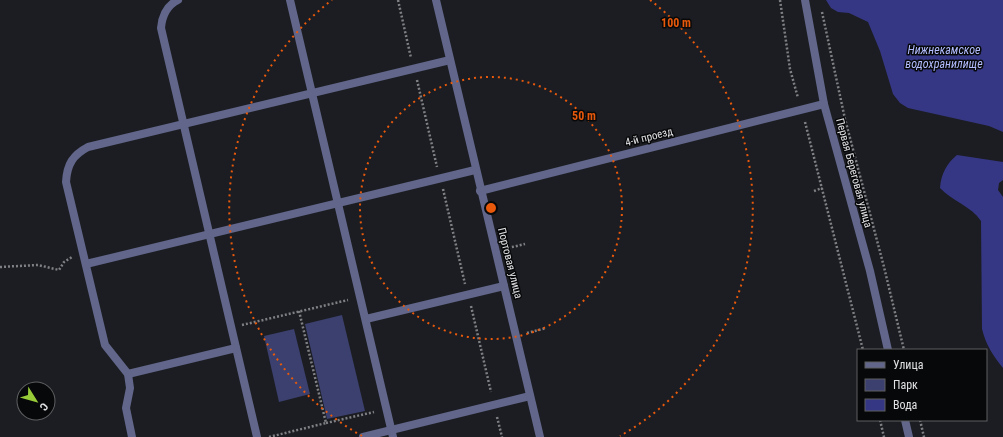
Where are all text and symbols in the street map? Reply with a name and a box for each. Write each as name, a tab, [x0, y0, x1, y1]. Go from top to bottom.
text: 100 m	[661, 16, 691, 30]
water label: Нижнекамское водохранилище	[905, 43, 983, 71]
text: 50 m	[572, 109, 596, 123]
street label: Первая Береговая улица	[833, 117, 875, 229]
street label: 4-й проезд	[624, 125, 674, 149]
centre of rings	[484, 201, 498, 215]
street label: Портовая улица	[495, 226, 525, 300]
legend	[857, 349, 987, 421]
text: Улица	[893, 358, 924, 372]
text: Парк	[893, 378, 918, 392]
north arrow	[16, 381, 56, 421]
text: Вода	[893, 398, 918, 412]
text: С	[37, 400, 51, 413]

